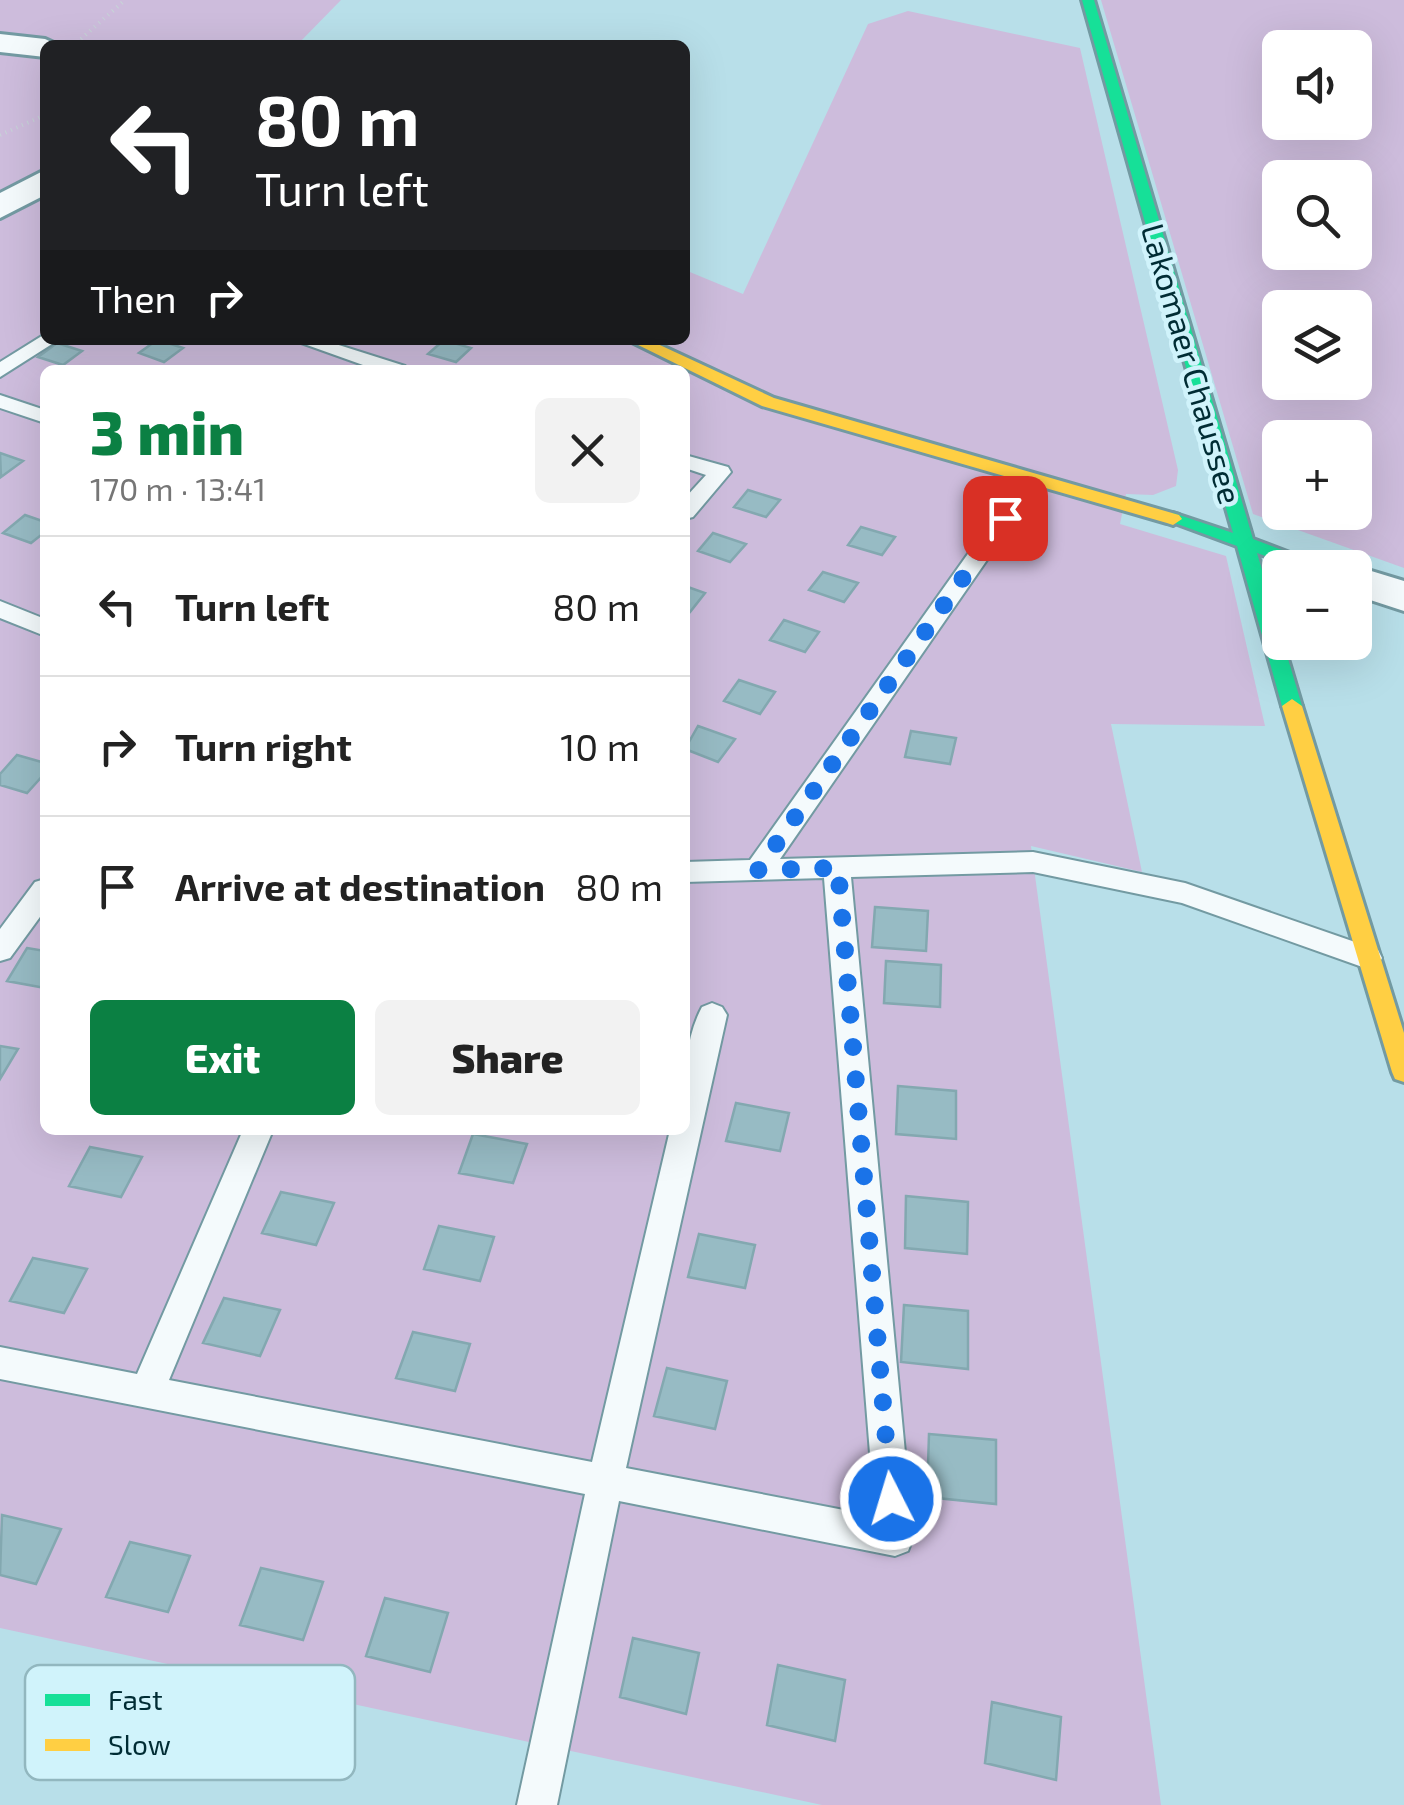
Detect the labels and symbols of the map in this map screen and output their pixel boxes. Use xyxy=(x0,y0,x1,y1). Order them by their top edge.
street label: Lakomaer Chaussee xyxy=(1135,219,1251,508)
pin xyxy=(963,476,1048,561)
position arrow xyxy=(839,1447,943,1551)
legend xyxy=(25,1665,355,1780)
text: Fast xyxy=(108,1682,163,1716)
text: Slow xyxy=(108,1727,171,1761)

